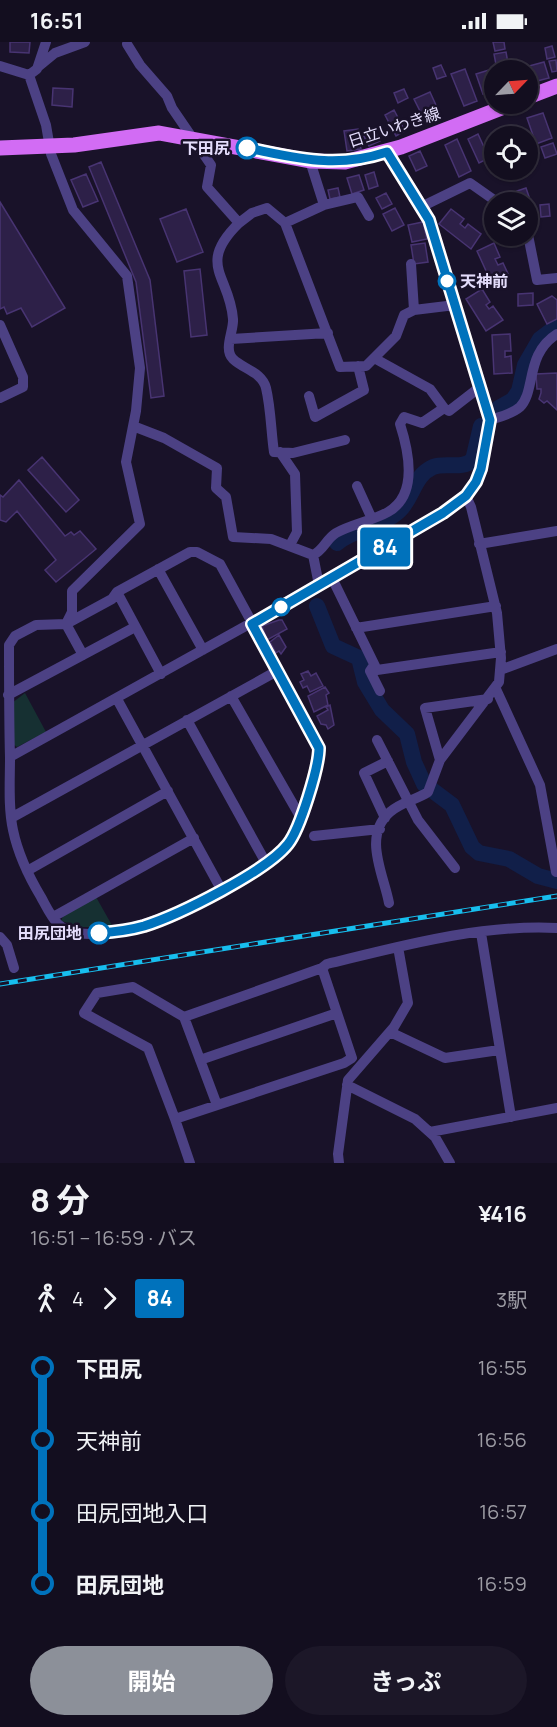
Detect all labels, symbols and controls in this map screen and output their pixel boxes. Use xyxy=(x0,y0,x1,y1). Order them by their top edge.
text: 16:51 xyxy=(30,6,83,36)
north arrow xyxy=(484,60,538,114)
map controls xyxy=(484,60,538,246)
street label: 日立いわき線 xyxy=(345,102,443,152)
button: locate xyxy=(484,126,538,180)
place label: 下田尻 xyxy=(182,137,230,159)
marker: 下田尻 xyxy=(236,137,258,159)
button: layers xyxy=(484,192,538,246)
place label: 天神前 xyxy=(460,270,508,292)
marker: 天神前 xyxy=(438,272,456,290)
line badge: 84 xyxy=(358,528,412,566)
text: 84 xyxy=(372,533,398,561)
unlabelled marker xyxy=(272,598,290,616)
place label: 田尻団地 xyxy=(18,922,82,944)
marker: 田尻団地 xyxy=(88,922,110,944)
text: 8 分 xyxy=(30,1177,90,1222)
text: ¥416 xyxy=(478,1199,527,1229)
text: 16:51 – 16:59 · バス xyxy=(30,1224,197,1251)
icon: walk xyxy=(30,1282,63,1315)
icon: forward xyxy=(93,1282,126,1315)
text: 84 xyxy=(147,1284,172,1312)
text: 4 xyxy=(72,1285,84,1312)
text: 3駅 xyxy=(496,1286,527,1313)
text: 下田尻 xyxy=(76,1354,142,1384)
text: 16:55 xyxy=(478,1354,527,1381)
text: 天神前 xyxy=(76,1426,142,1456)
text: 16:56 xyxy=(477,1426,527,1453)
text: 田尻団地入口 xyxy=(76,1498,208,1528)
text: 16:57 xyxy=(479,1498,527,1525)
text: 田尻団地 xyxy=(76,1570,164,1600)
text: 16:59 xyxy=(477,1570,527,1597)
button: 開始 xyxy=(30,1646,273,1715)
button: きっぷ xyxy=(285,1646,527,1715)

